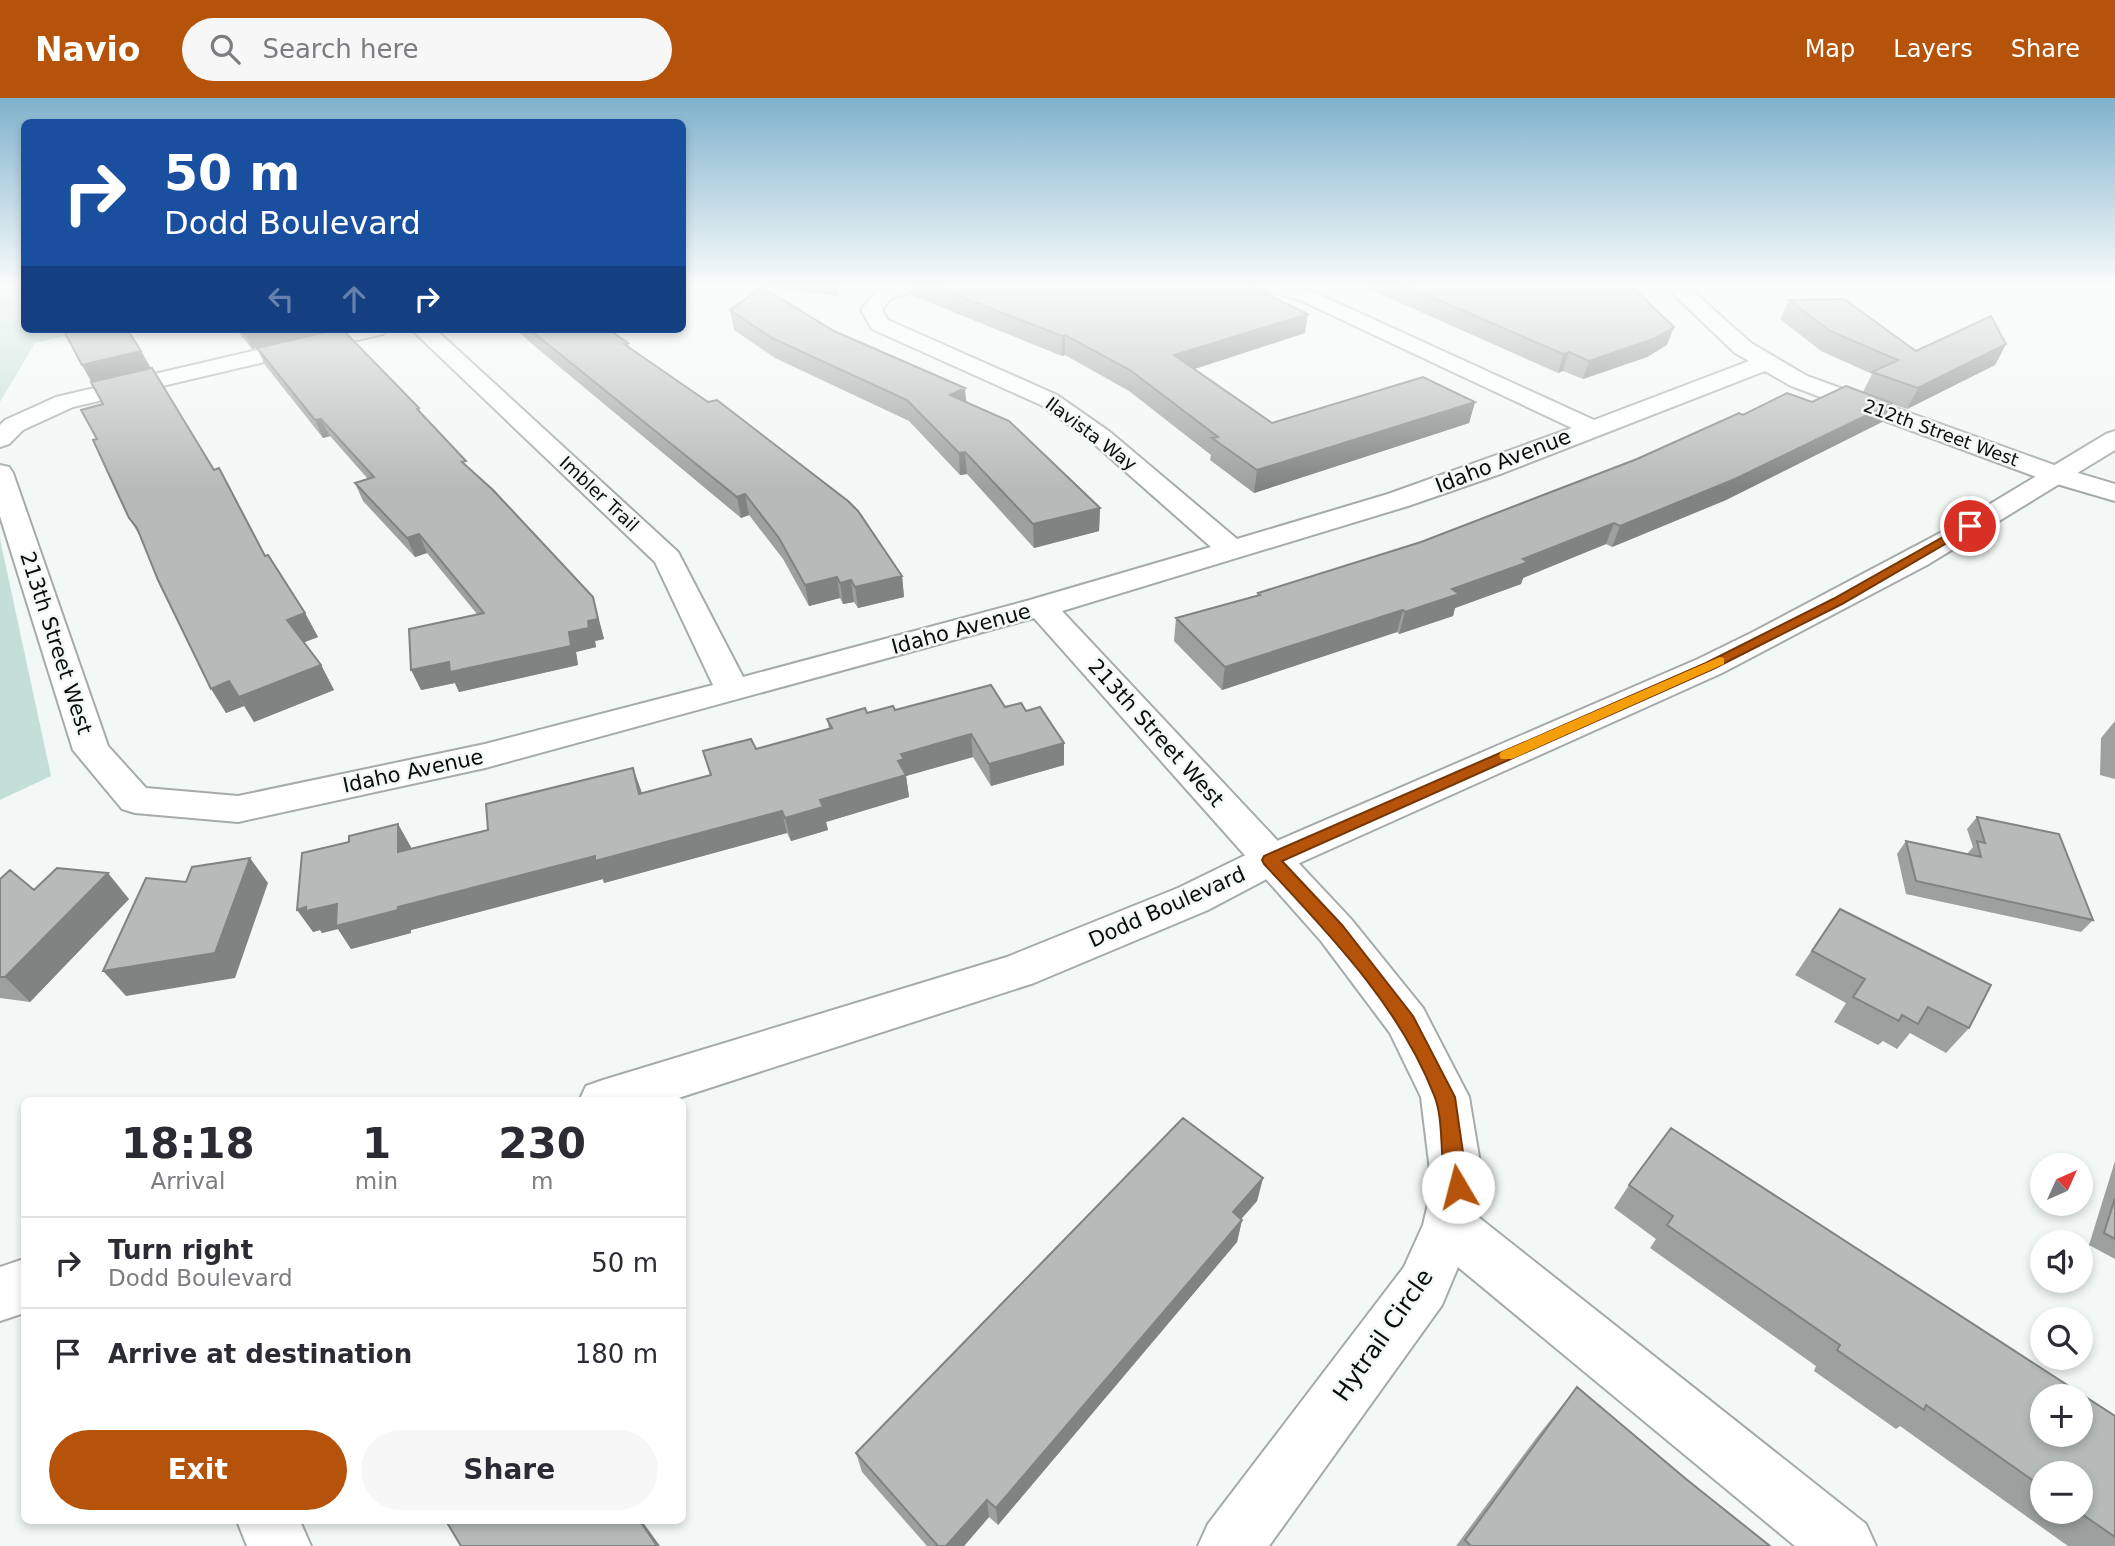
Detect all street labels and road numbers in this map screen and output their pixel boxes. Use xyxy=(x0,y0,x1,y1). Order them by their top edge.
street label: Ilavista Way xyxy=(1042,393,1141,475)
street label: 212th Street West xyxy=(1861,395,2021,470)
street label: Idaho Avenue xyxy=(1432,424,1574,498)
street label: Imbler Trail xyxy=(556,452,643,535)
street label: 213th Street West xyxy=(15,549,97,737)
street label: Idaho Avenue xyxy=(889,599,1033,659)
street label: 213th Street West xyxy=(1083,654,1229,812)
street label: Idaho Avenue xyxy=(340,744,486,798)
street label: Dodd Boulevard xyxy=(1085,862,1249,952)
street label: Hytrail Circle xyxy=(1327,1264,1439,1406)

